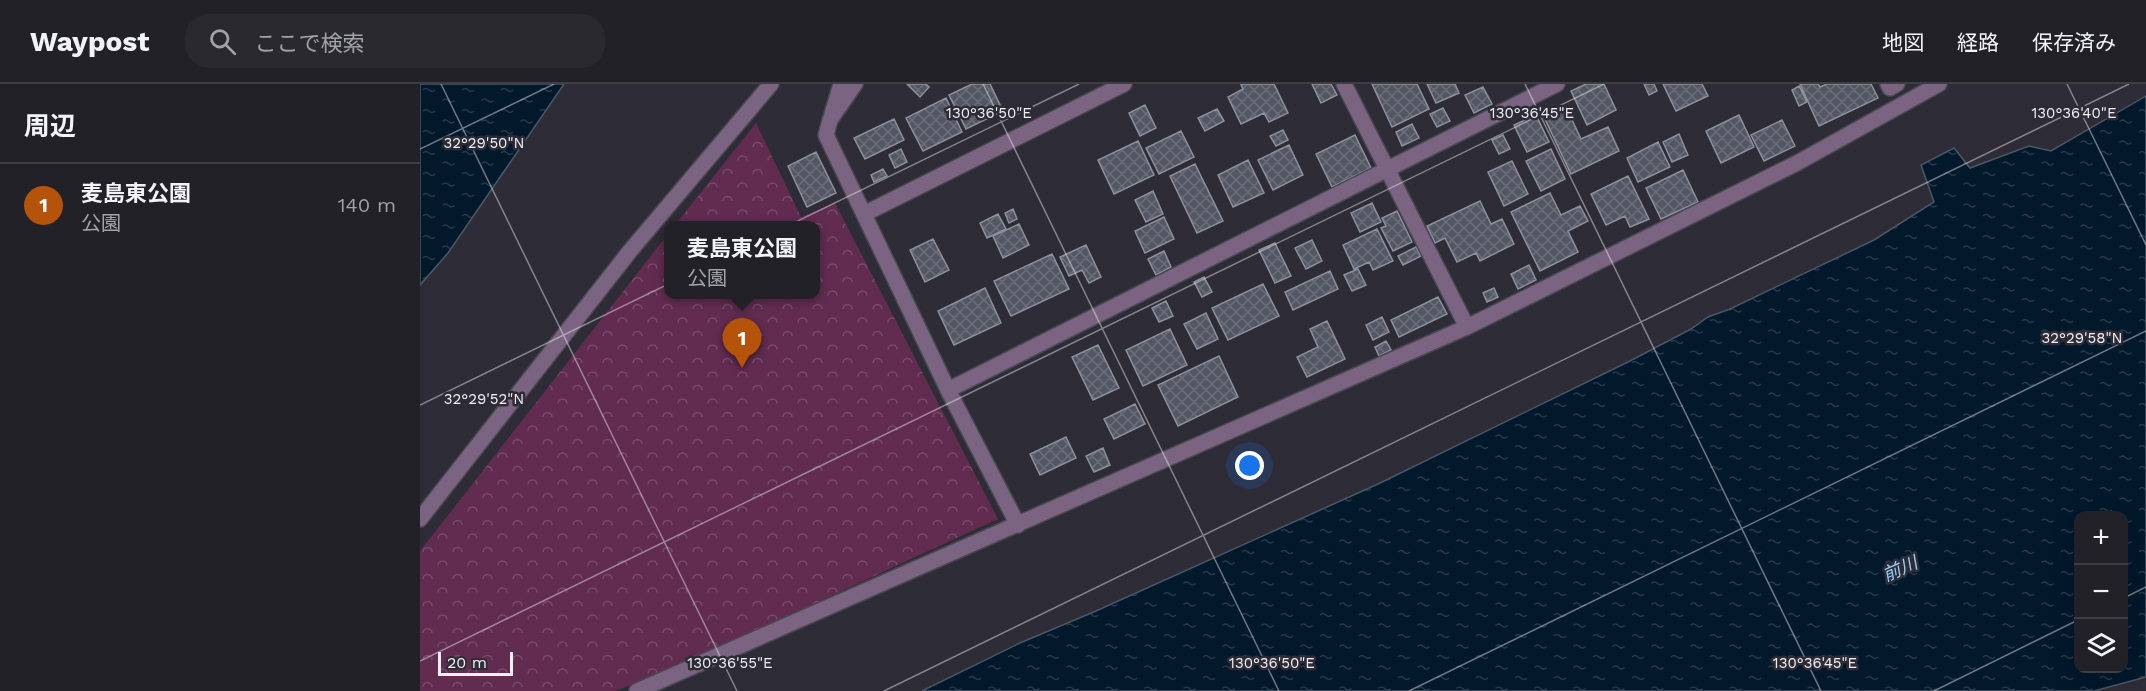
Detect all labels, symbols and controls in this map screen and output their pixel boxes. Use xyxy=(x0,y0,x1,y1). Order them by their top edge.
search box xyxy=(185,14,605,68)
text: Waypost xyxy=(30,25,149,58)
icon: search xyxy=(206,25,239,58)
text: 地図 xyxy=(1882,30,1924,55)
text: 経路 xyxy=(1957,30,1999,55)
text: 保存済み xyxy=(2032,30,2116,55)
text: ここで検索 xyxy=(254,31,364,56)
text: 130°36'50"E xyxy=(946,104,1032,122)
text: 130°36'45"E xyxy=(1490,104,1574,122)
text: 130°36'40"E xyxy=(2032,104,2116,122)
text: 周辺 xyxy=(24,111,76,141)
text: 32°29'50"N xyxy=(443,134,525,152)
text: 麦島東公園 xyxy=(81,181,191,206)
text: 1 xyxy=(39,193,48,217)
text: 140 m xyxy=(338,193,396,217)
text: 公園 xyxy=(81,211,121,235)
popup xyxy=(664,221,820,299)
text: 麦島東公園 xyxy=(687,236,797,261)
text: 公園 xyxy=(687,266,727,290)
pin: 1 xyxy=(722,318,762,368)
text: 32°29'58"N xyxy=(2042,329,2122,347)
text: 32°29'52"N xyxy=(444,390,524,408)
your location xyxy=(1235,451,1264,480)
map controls xyxy=(2074,511,2128,673)
button: + xyxy=(2074,511,2128,565)
water label: 前川 xyxy=(1879,551,1922,585)
button: − xyxy=(2074,565,2128,619)
button: layers xyxy=(2074,619,2128,673)
scale bar xyxy=(438,649,513,676)
text: 20 m xyxy=(447,653,487,672)
text: 130°36'55"E xyxy=(687,654,773,672)
text: 130°36'50"E xyxy=(1229,654,1315,672)
text: 130°36'45"E xyxy=(1773,654,1857,672)

